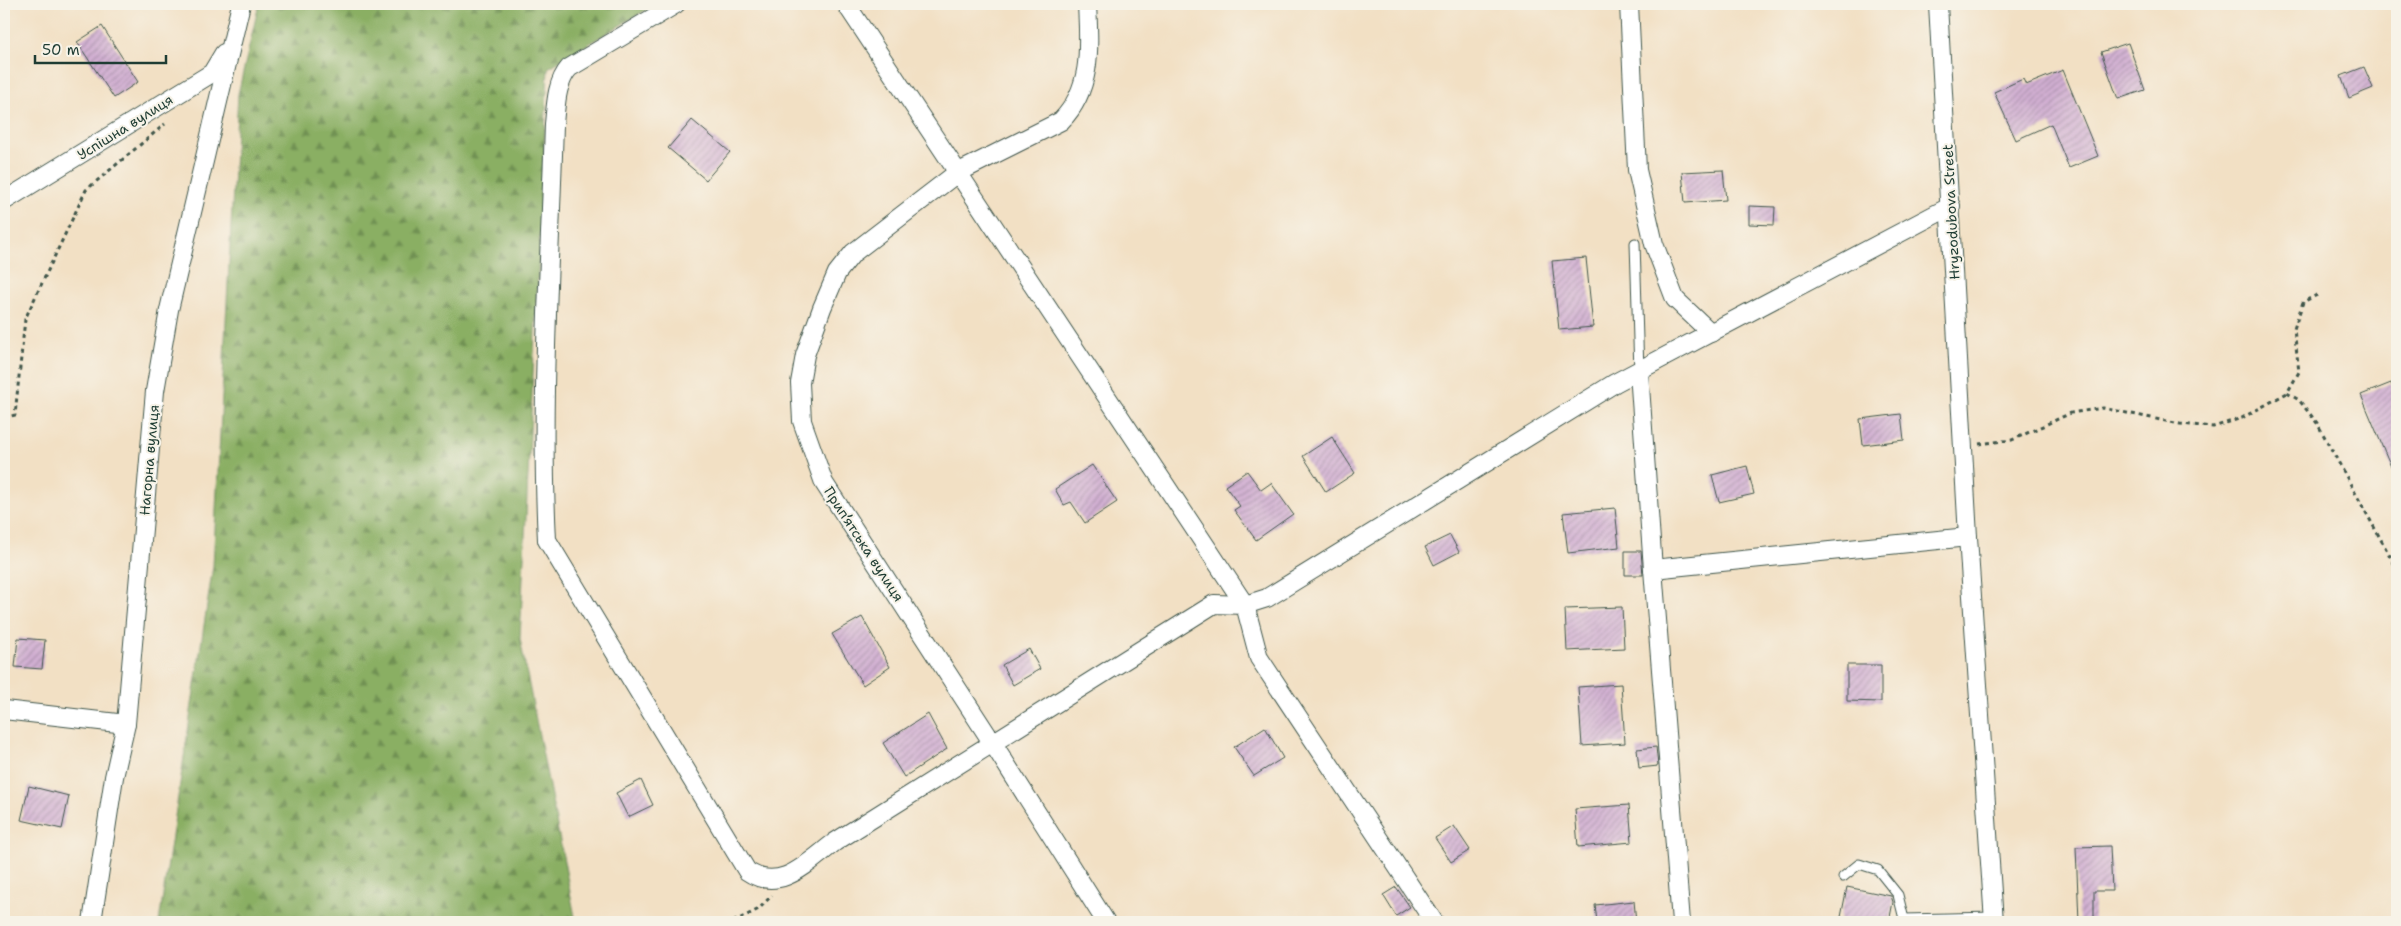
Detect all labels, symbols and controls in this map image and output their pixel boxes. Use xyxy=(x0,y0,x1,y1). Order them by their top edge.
scale bar xyxy=(35,32,166,64)
text: 50 m xyxy=(42,40,80,60)
street label: Успішна вулиця xyxy=(74,90,176,164)
street label: Hryzodubova Street xyxy=(1938,144,1964,280)
street label: Нагорна вулиця xyxy=(135,404,163,516)
street label: Прип’ятська вулиця xyxy=(820,483,908,605)

